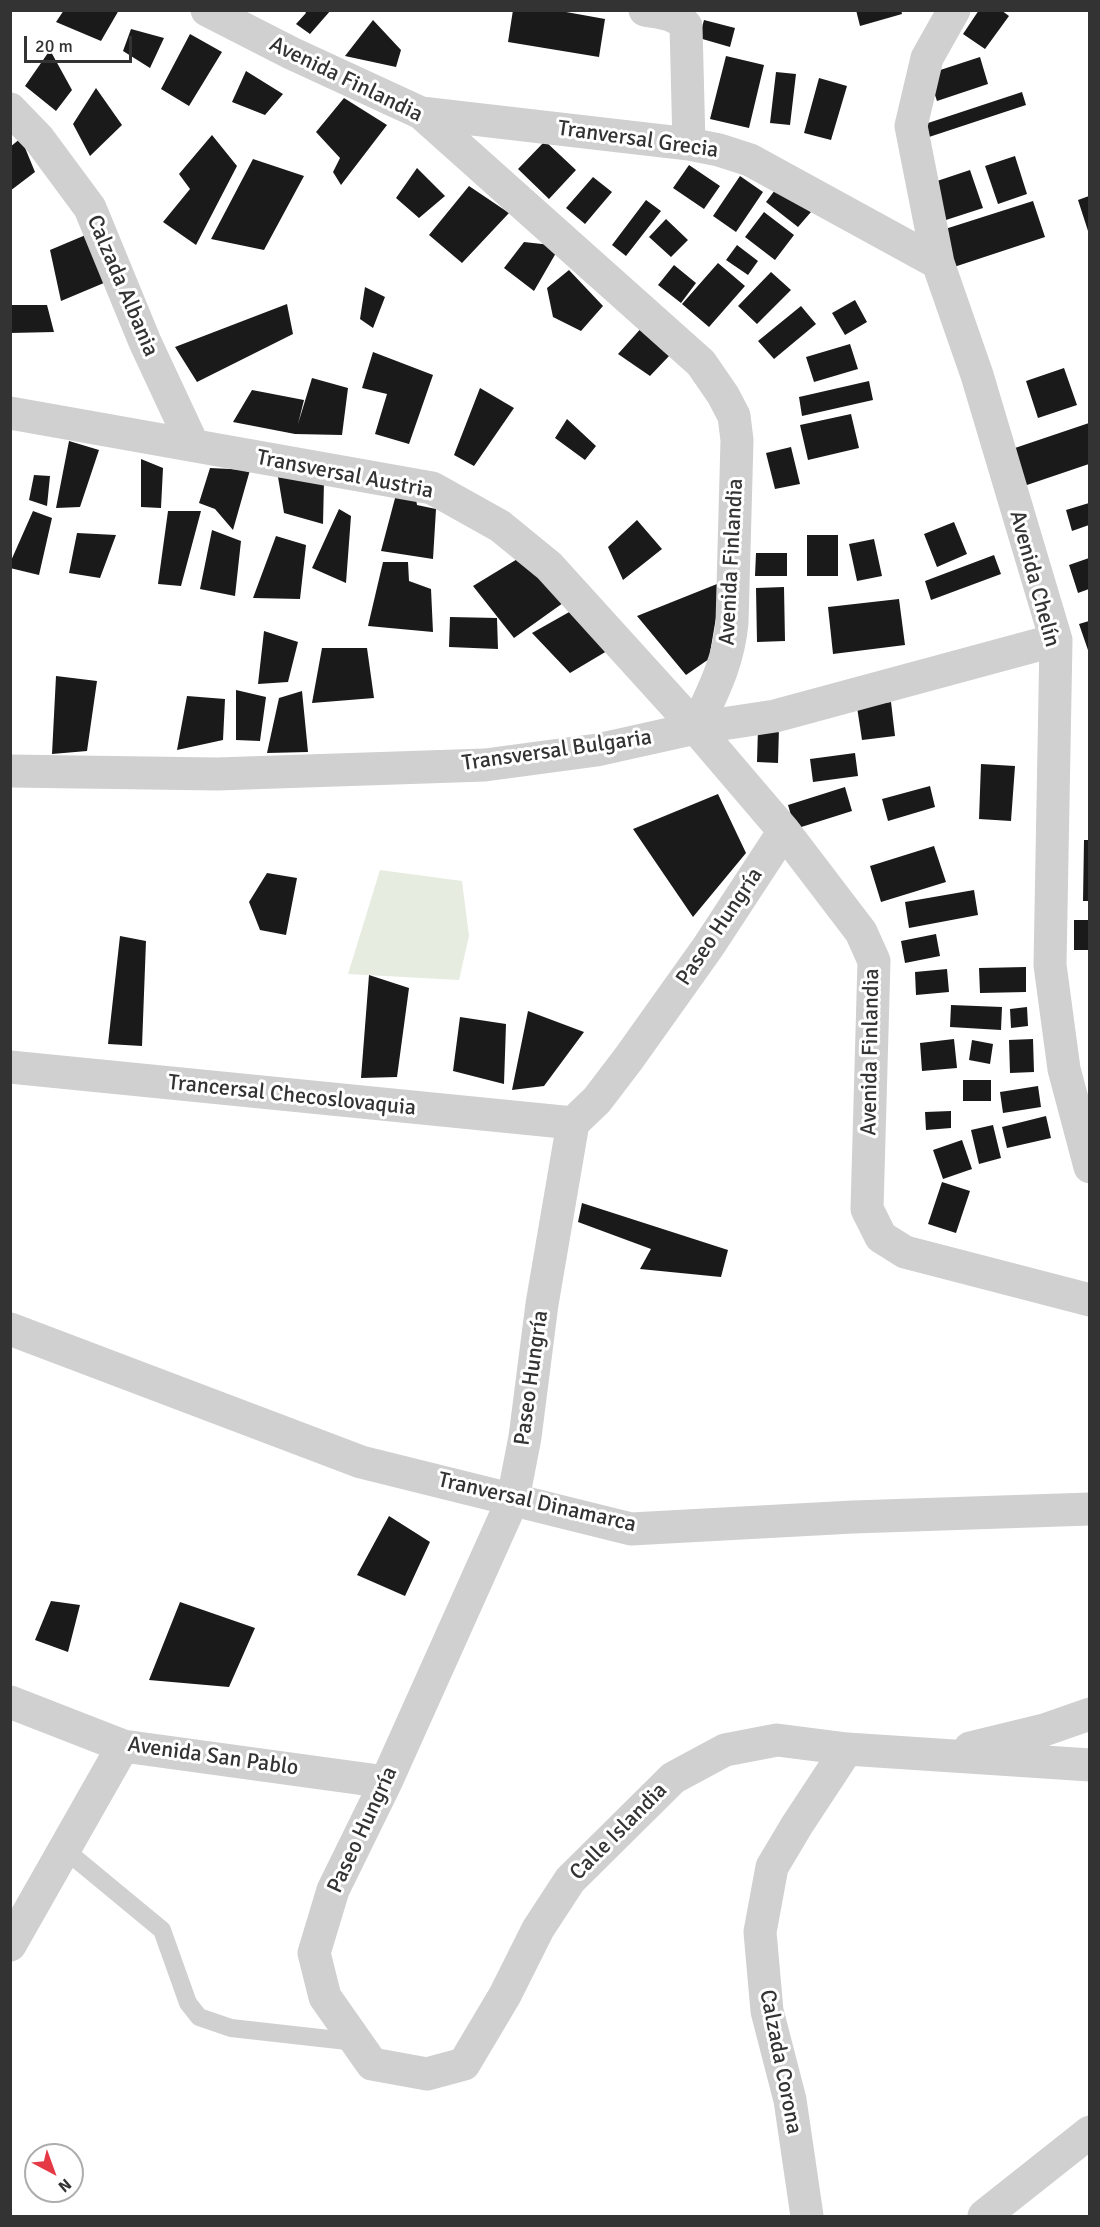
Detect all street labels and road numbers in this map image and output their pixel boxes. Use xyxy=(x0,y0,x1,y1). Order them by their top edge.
street label: Avenida Finlandia xyxy=(265,31,427,129)
street label: Tranversal Grecia xyxy=(556,116,720,164)
street label: Calzada Albania xyxy=(80,211,164,361)
street label: Transversal Austria xyxy=(254,445,436,505)
street label: Avenida Finlandia xyxy=(714,478,750,646)
street label: Avenida Chelín xyxy=(1003,508,1065,650)
street label: Transversal Bulgaria xyxy=(460,725,654,777)
street label: Paseo Hungría xyxy=(671,863,769,991)
street label: Avenida Finlandia xyxy=(856,968,886,1136)
street label: Trancersal Checoslovaquia xyxy=(167,1070,417,1122)
street label: Paseo Hungría xyxy=(509,1309,555,1447)
street label: Tranversal Dinamarca xyxy=(435,1467,639,1539)
street label: Avenida San Pablo xyxy=(126,1732,300,1782)
street label: Paseo Hungría xyxy=(322,1763,404,1897)
street label: Calle Islandia xyxy=(565,1778,673,1886)
street label: Calzada Corona xyxy=(753,1988,807,2136)

